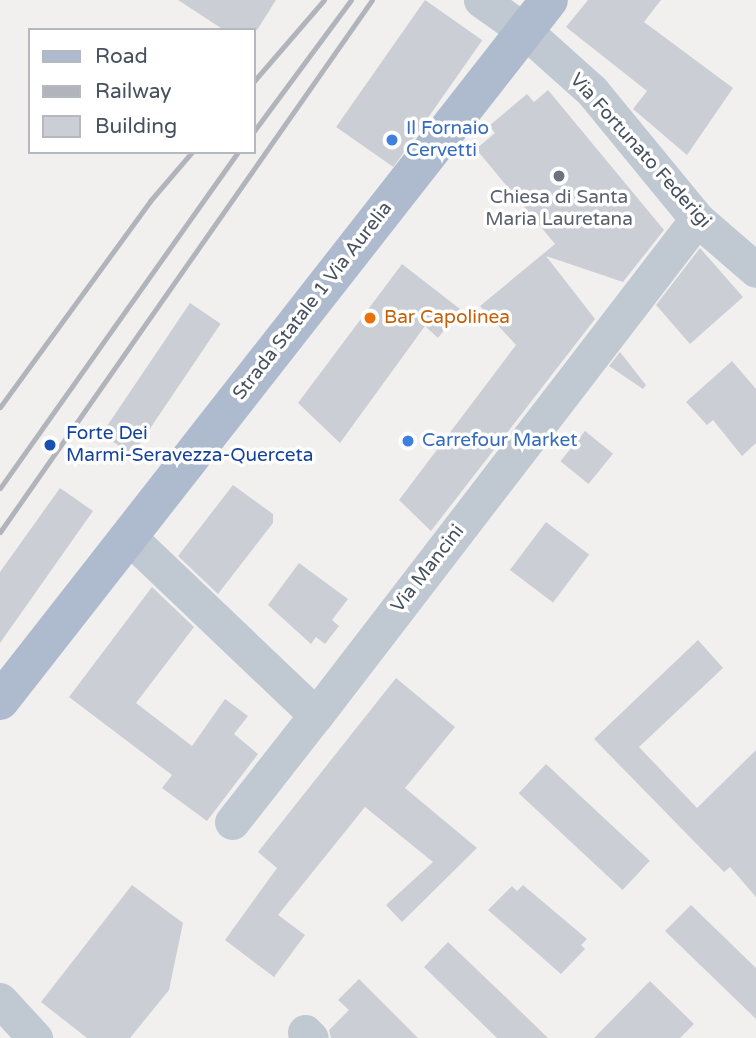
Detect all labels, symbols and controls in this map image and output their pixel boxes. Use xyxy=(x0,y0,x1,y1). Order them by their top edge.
legend xyxy=(28,28,256,154)
text: Road xyxy=(95,44,148,69)
street label: Via Fortunato Federigi xyxy=(564,69,716,233)
text: Railway xyxy=(95,79,172,104)
text: Building xyxy=(95,114,177,139)
place label: Il Fornaio Cervetti xyxy=(406,118,489,162)
marker: Il Fornaio Cervetti xyxy=(384,132,400,148)
marker: Chiesa di Santa Maria Lauretana xyxy=(551,168,567,184)
place label: Chiesa di Santa Maria Lauretana xyxy=(485,187,633,231)
street label: Strada Statale 1 Via Aurelia xyxy=(229,197,397,405)
place label: Bar Capolinea xyxy=(384,307,510,329)
marker: Bar Capolinea xyxy=(362,310,378,326)
place label: Forte Dei Marmi-Seravezza-Querceta xyxy=(66,423,313,467)
place label: Carrefour Market xyxy=(422,430,577,452)
marker: Carrefour Market xyxy=(400,433,416,449)
marker: Forte Dei Marmi-Seravezza-Querceta xyxy=(40,435,60,455)
street label: Via Mancini xyxy=(387,521,469,617)

